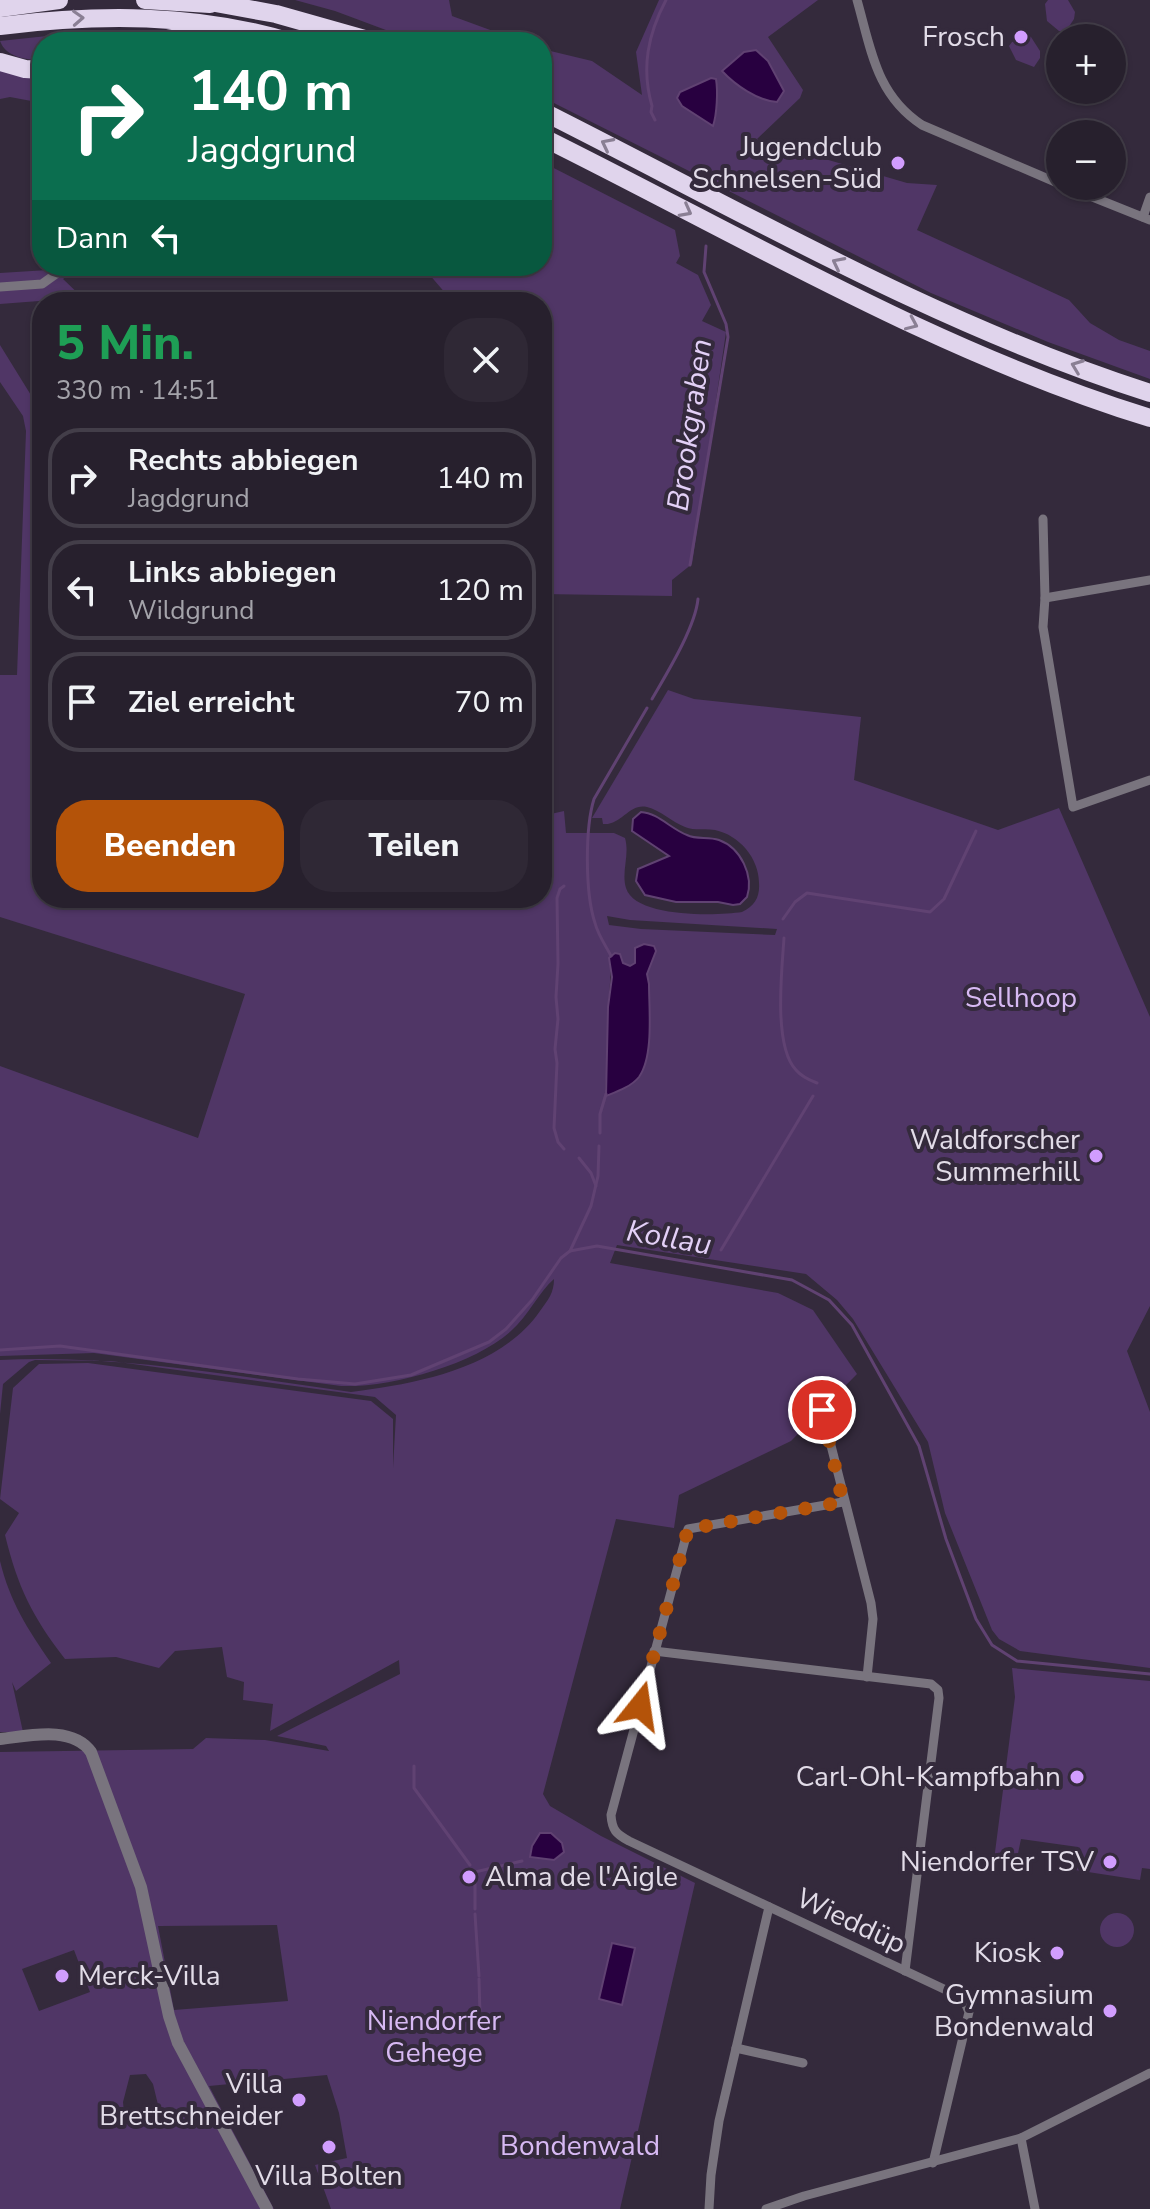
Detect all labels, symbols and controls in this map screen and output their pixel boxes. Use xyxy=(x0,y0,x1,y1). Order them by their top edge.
one-way arrow xyxy=(72,10,85,27)
place label: Frosch xyxy=(922,18,1005,56)
map controls xyxy=(1046,24,1126,200)
button: + xyxy=(1046,24,1126,104)
marker: Frosch xyxy=(1012,28,1030,46)
text: 140 m xyxy=(188,53,353,130)
icon: right xyxy=(56,64,160,168)
button: − xyxy=(1046,120,1126,200)
text: Jagdgrund xyxy=(188,126,356,175)
place label: Jugendclub Schnelsen-Süd xyxy=(692,128,882,198)
one-way arrow xyxy=(601,138,616,153)
marker: Jugendclub Schnelsen-Süd xyxy=(889,154,907,172)
one-way arrow xyxy=(678,201,693,216)
icon: left xyxy=(144,216,188,260)
text: Dann xyxy=(56,218,128,259)
one-way arrow xyxy=(832,257,847,272)
text: 5 Min. xyxy=(56,310,194,376)
one-way arrow xyxy=(904,315,919,331)
button: close xyxy=(444,318,528,402)
water label: Brookgraben xyxy=(658,336,722,514)
one-way arrow xyxy=(1071,359,1085,376)
text: 330 m · 14:51 xyxy=(56,373,219,408)
text: Rechts abbiegen xyxy=(128,440,359,481)
icon: right xyxy=(60,456,104,500)
text: 140 m xyxy=(437,458,524,499)
text: Jagdgrund xyxy=(128,481,250,516)
text: Links abbiegen xyxy=(128,552,337,593)
icon: left xyxy=(60,568,104,612)
text: 120 m xyxy=(437,570,524,611)
text: Wildgrund xyxy=(128,593,254,628)
icon: arrive xyxy=(60,680,104,724)
text: Ziel erreicht xyxy=(128,682,294,723)
text: 70 m xyxy=(455,682,524,723)
button: Beenden xyxy=(56,800,284,892)
button: Teilen xyxy=(300,800,528,892)
park label: Sellhoop xyxy=(965,979,1077,1017)
place label: Waldforscher Summerhill xyxy=(910,1121,1081,1191)
marker: Waldforscher Summerhill xyxy=(1087,1147,1105,1165)
water label: Kollau xyxy=(623,1210,715,1266)
pin xyxy=(788,1376,856,1444)
icon: arrive xyxy=(800,1388,844,1432)
position arrow xyxy=(598,1664,682,1748)
place label: Carl-Ohl-Kampfbahn xyxy=(796,1758,1061,1796)
marker: Carl-Ohl-Kampfbahn xyxy=(1068,1768,1086,1786)
place label: Niendorfer TSV xyxy=(900,1843,1095,1881)
marker: Niendorfer TSV xyxy=(1101,1853,1119,1871)
place label: Alma de l'Aigle xyxy=(485,1858,678,1896)
marker: Alma de l'Aigle xyxy=(460,1868,478,1886)
street label: Wieddüp xyxy=(790,1879,912,1963)
place label: Kiosk xyxy=(974,1934,1042,1972)
marker: Kiosk xyxy=(1048,1944,1066,1962)
place label: Merck-Villa xyxy=(78,1957,221,1995)
marker: Merck-Villa xyxy=(53,1967,71,1985)
place label: Gymnasium Bondenwald xyxy=(934,1976,1094,2046)
park label: Niendorfer Gehege xyxy=(367,2002,501,2072)
marker: Gymnasium Bondenwald xyxy=(1101,2002,1119,2020)
place label: Villa Brettschneider xyxy=(99,2065,283,2135)
marker: Villa Brettschneider xyxy=(290,2091,308,2109)
park label: Bondenwald xyxy=(500,2127,660,2165)
marker: Villa Bolten xyxy=(320,2138,338,2156)
place label: Villa Bolten xyxy=(254,2157,403,2195)

